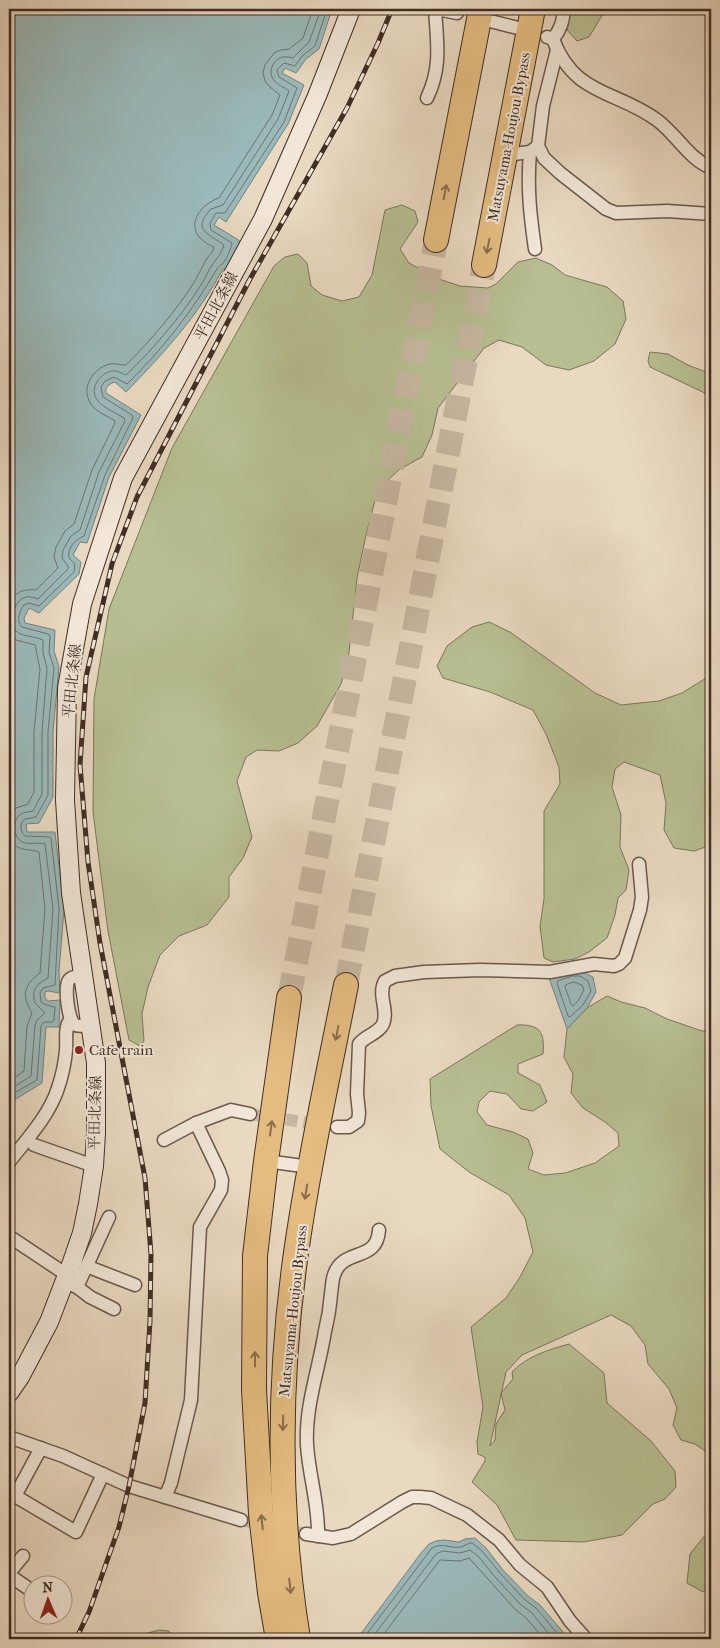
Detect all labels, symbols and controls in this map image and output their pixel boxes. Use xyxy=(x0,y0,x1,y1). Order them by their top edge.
street label: Matsuyama-Houjou Bypass xyxy=(484,50,534,223)
one-way arrow xyxy=(441,184,451,200)
one-way arrow xyxy=(483,237,492,253)
street label: 平田北条線 xyxy=(190,269,242,343)
street label: 平田北条線 xyxy=(59,643,85,719)
one-way arrow xyxy=(332,1024,341,1040)
place label: Cafe train xyxy=(89,1041,153,1059)
marker: Cafe train xyxy=(73,1044,85,1056)
street label: 平田北条線 xyxy=(85,1075,105,1151)
one-way arrow xyxy=(266,1120,276,1136)
one-way arrow xyxy=(301,1184,311,1200)
street label: Matsuyama-Houjou Bypass xyxy=(275,1224,311,1398)
one-way arrow xyxy=(250,1352,259,1368)
one-way arrow xyxy=(278,1415,287,1431)
one-way arrow xyxy=(257,1514,267,1530)
north arrow xyxy=(22,1576,72,1626)
one-way arrow xyxy=(285,1577,295,1593)
text: N xyxy=(42,1579,54,1596)

